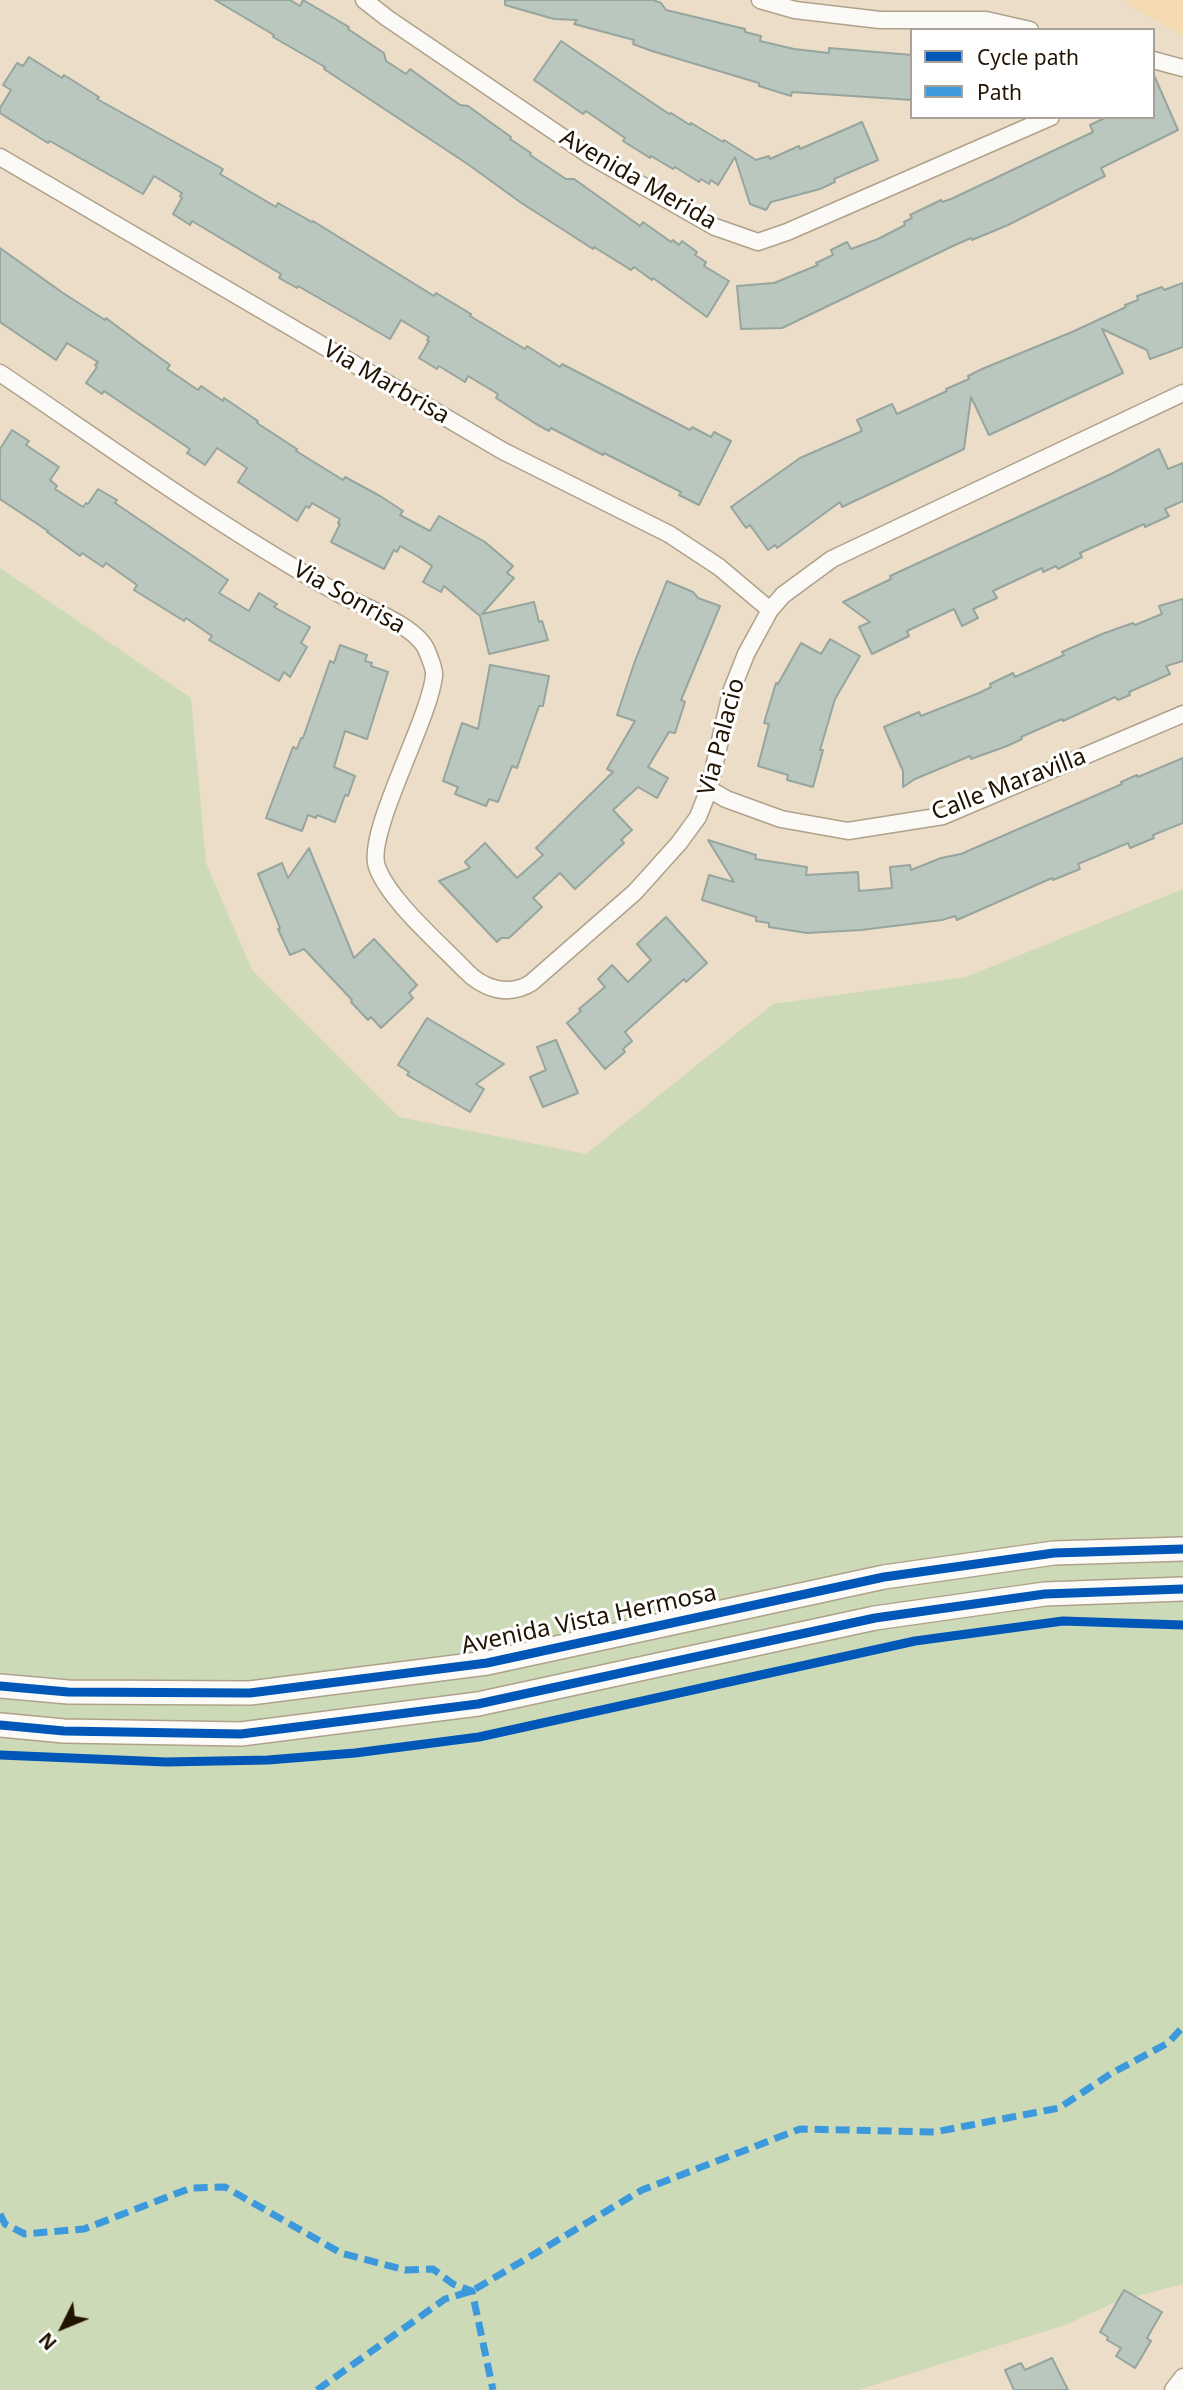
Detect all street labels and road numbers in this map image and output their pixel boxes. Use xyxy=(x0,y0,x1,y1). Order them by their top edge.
street label: Avenida Merida xyxy=(555,123,721,237)
street label: Via Marbrisa xyxy=(318,335,454,431)
street label: Via Sonrisa xyxy=(288,555,410,641)
street label: Via Palacio xyxy=(693,675,751,799)
street label: Calle Maravilla xyxy=(928,742,1090,828)
street label: Avenida Vista Hermosa xyxy=(459,1579,719,1661)

